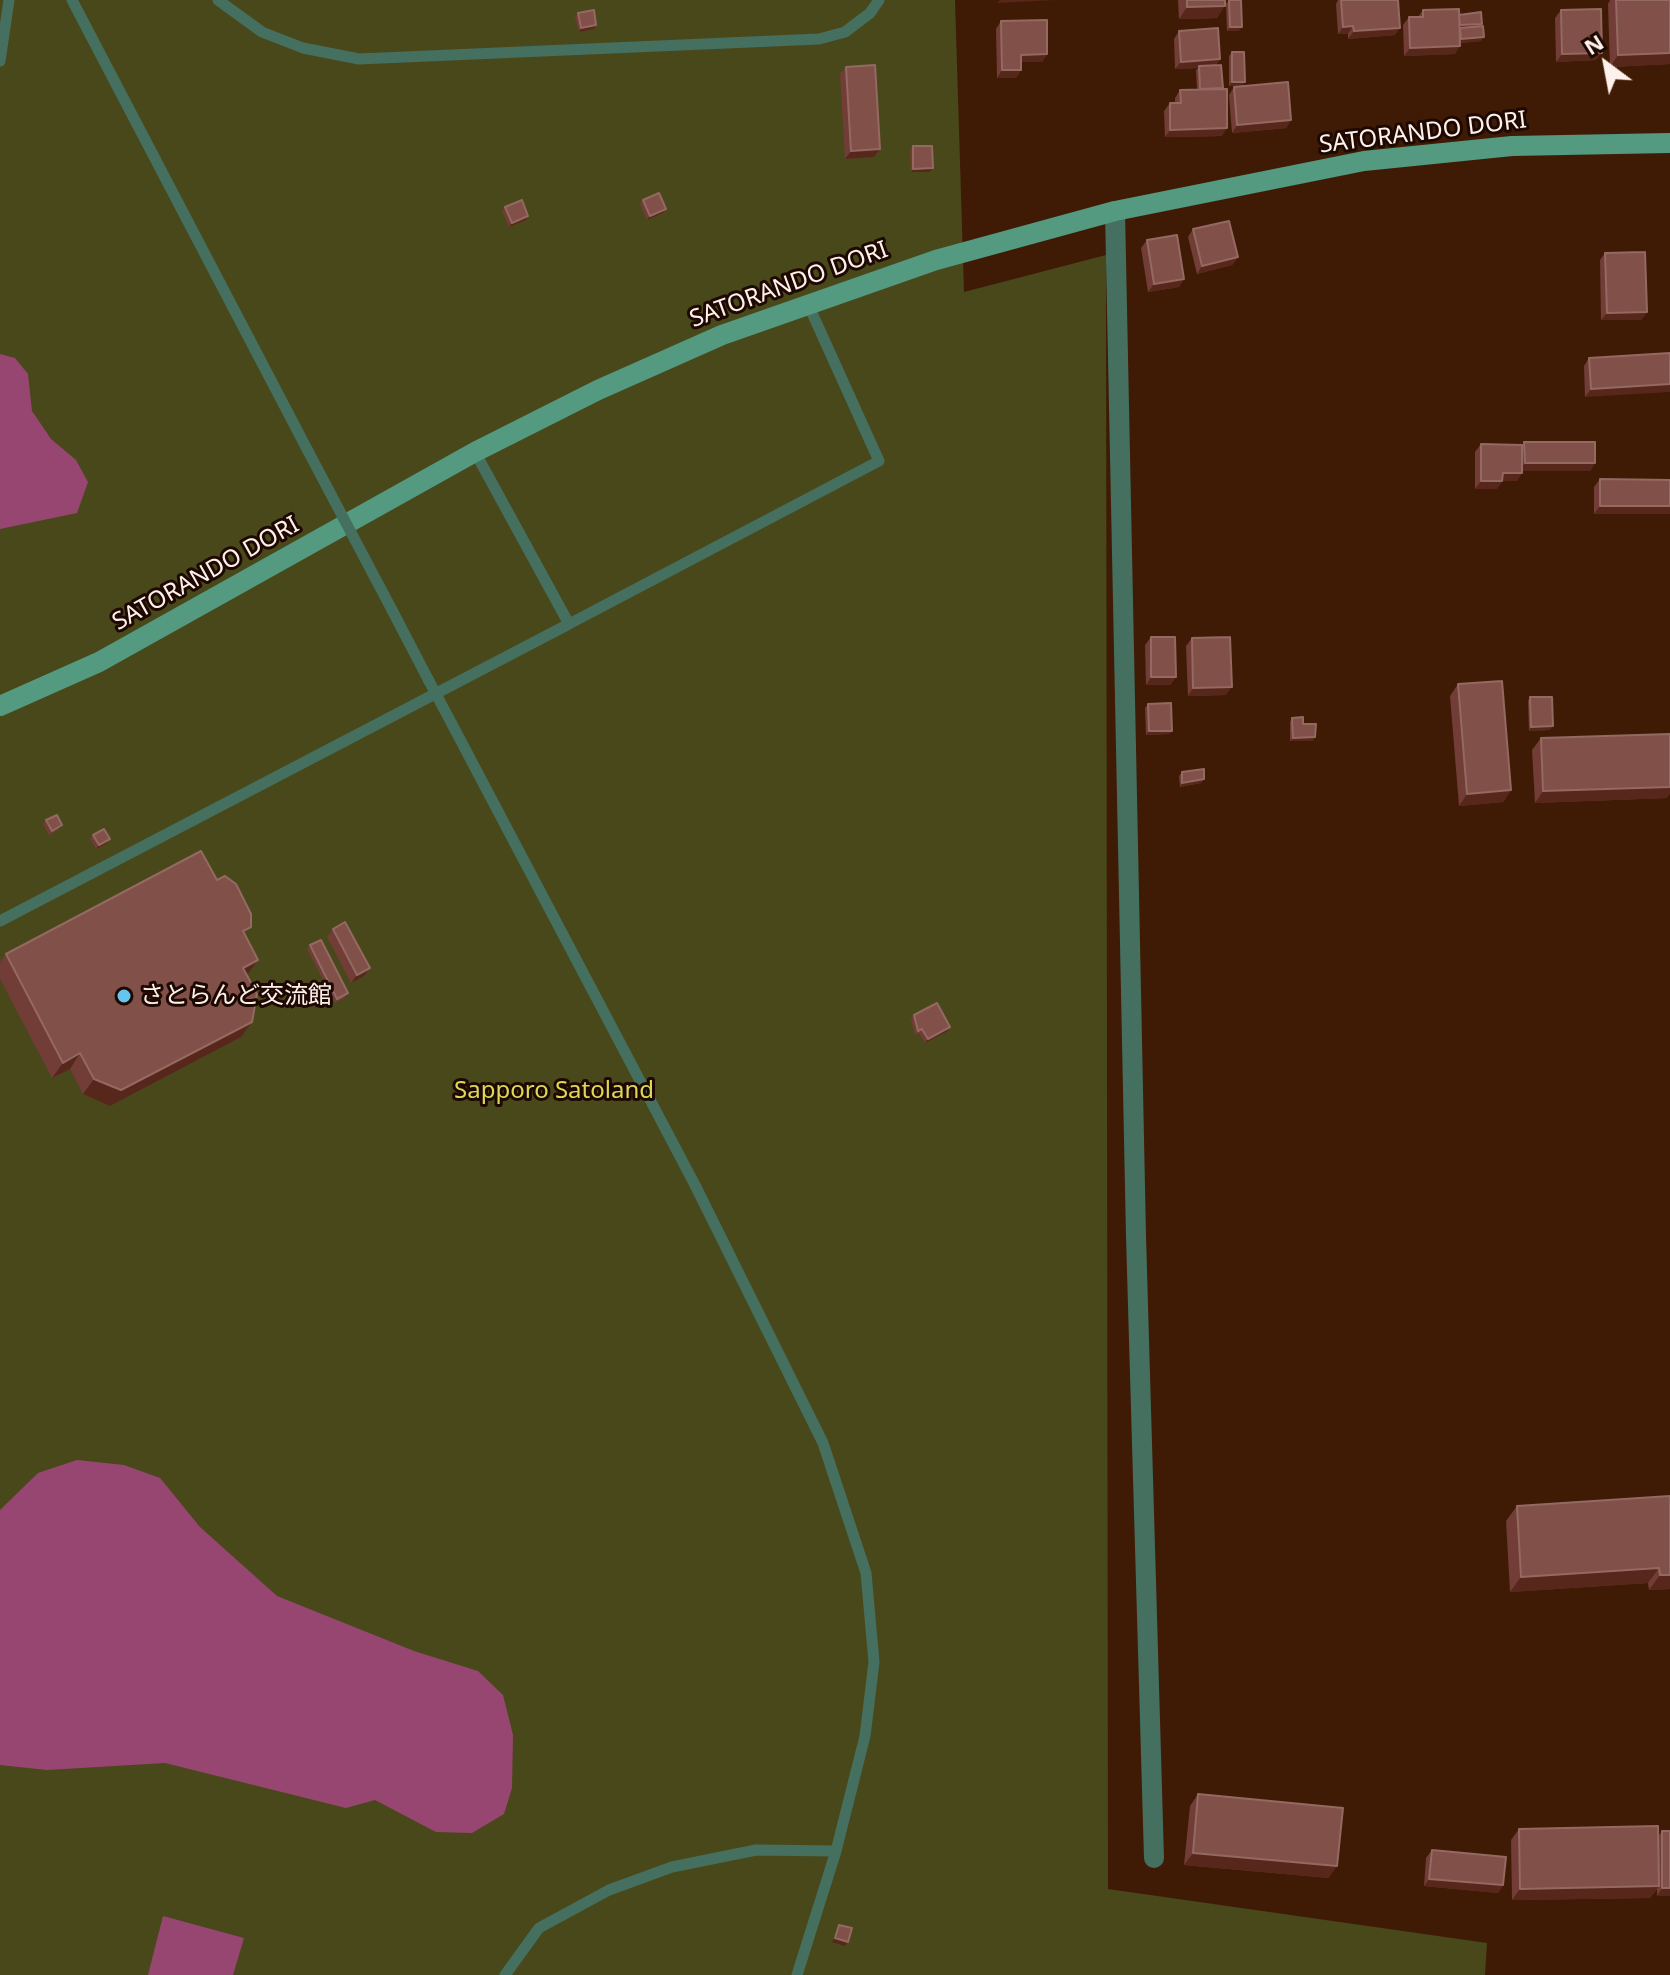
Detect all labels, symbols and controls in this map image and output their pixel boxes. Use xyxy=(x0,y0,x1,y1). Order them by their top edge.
north arrow xyxy=(1566,24,1646,104)
text: N xyxy=(1578,26,1609,61)
street label: SATORANDO DORI xyxy=(1318,106,1528,160)
street label: SATORANDO DORI xyxy=(686,236,892,334)
street label: SATORANDO DORI xyxy=(108,511,304,637)
place label: さとらんど交流館 xyxy=(140,982,332,1010)
marker: さとらんど交流館 xyxy=(115,987,133,1005)
park label: Sapporo Satoland xyxy=(454,1077,654,1105)

